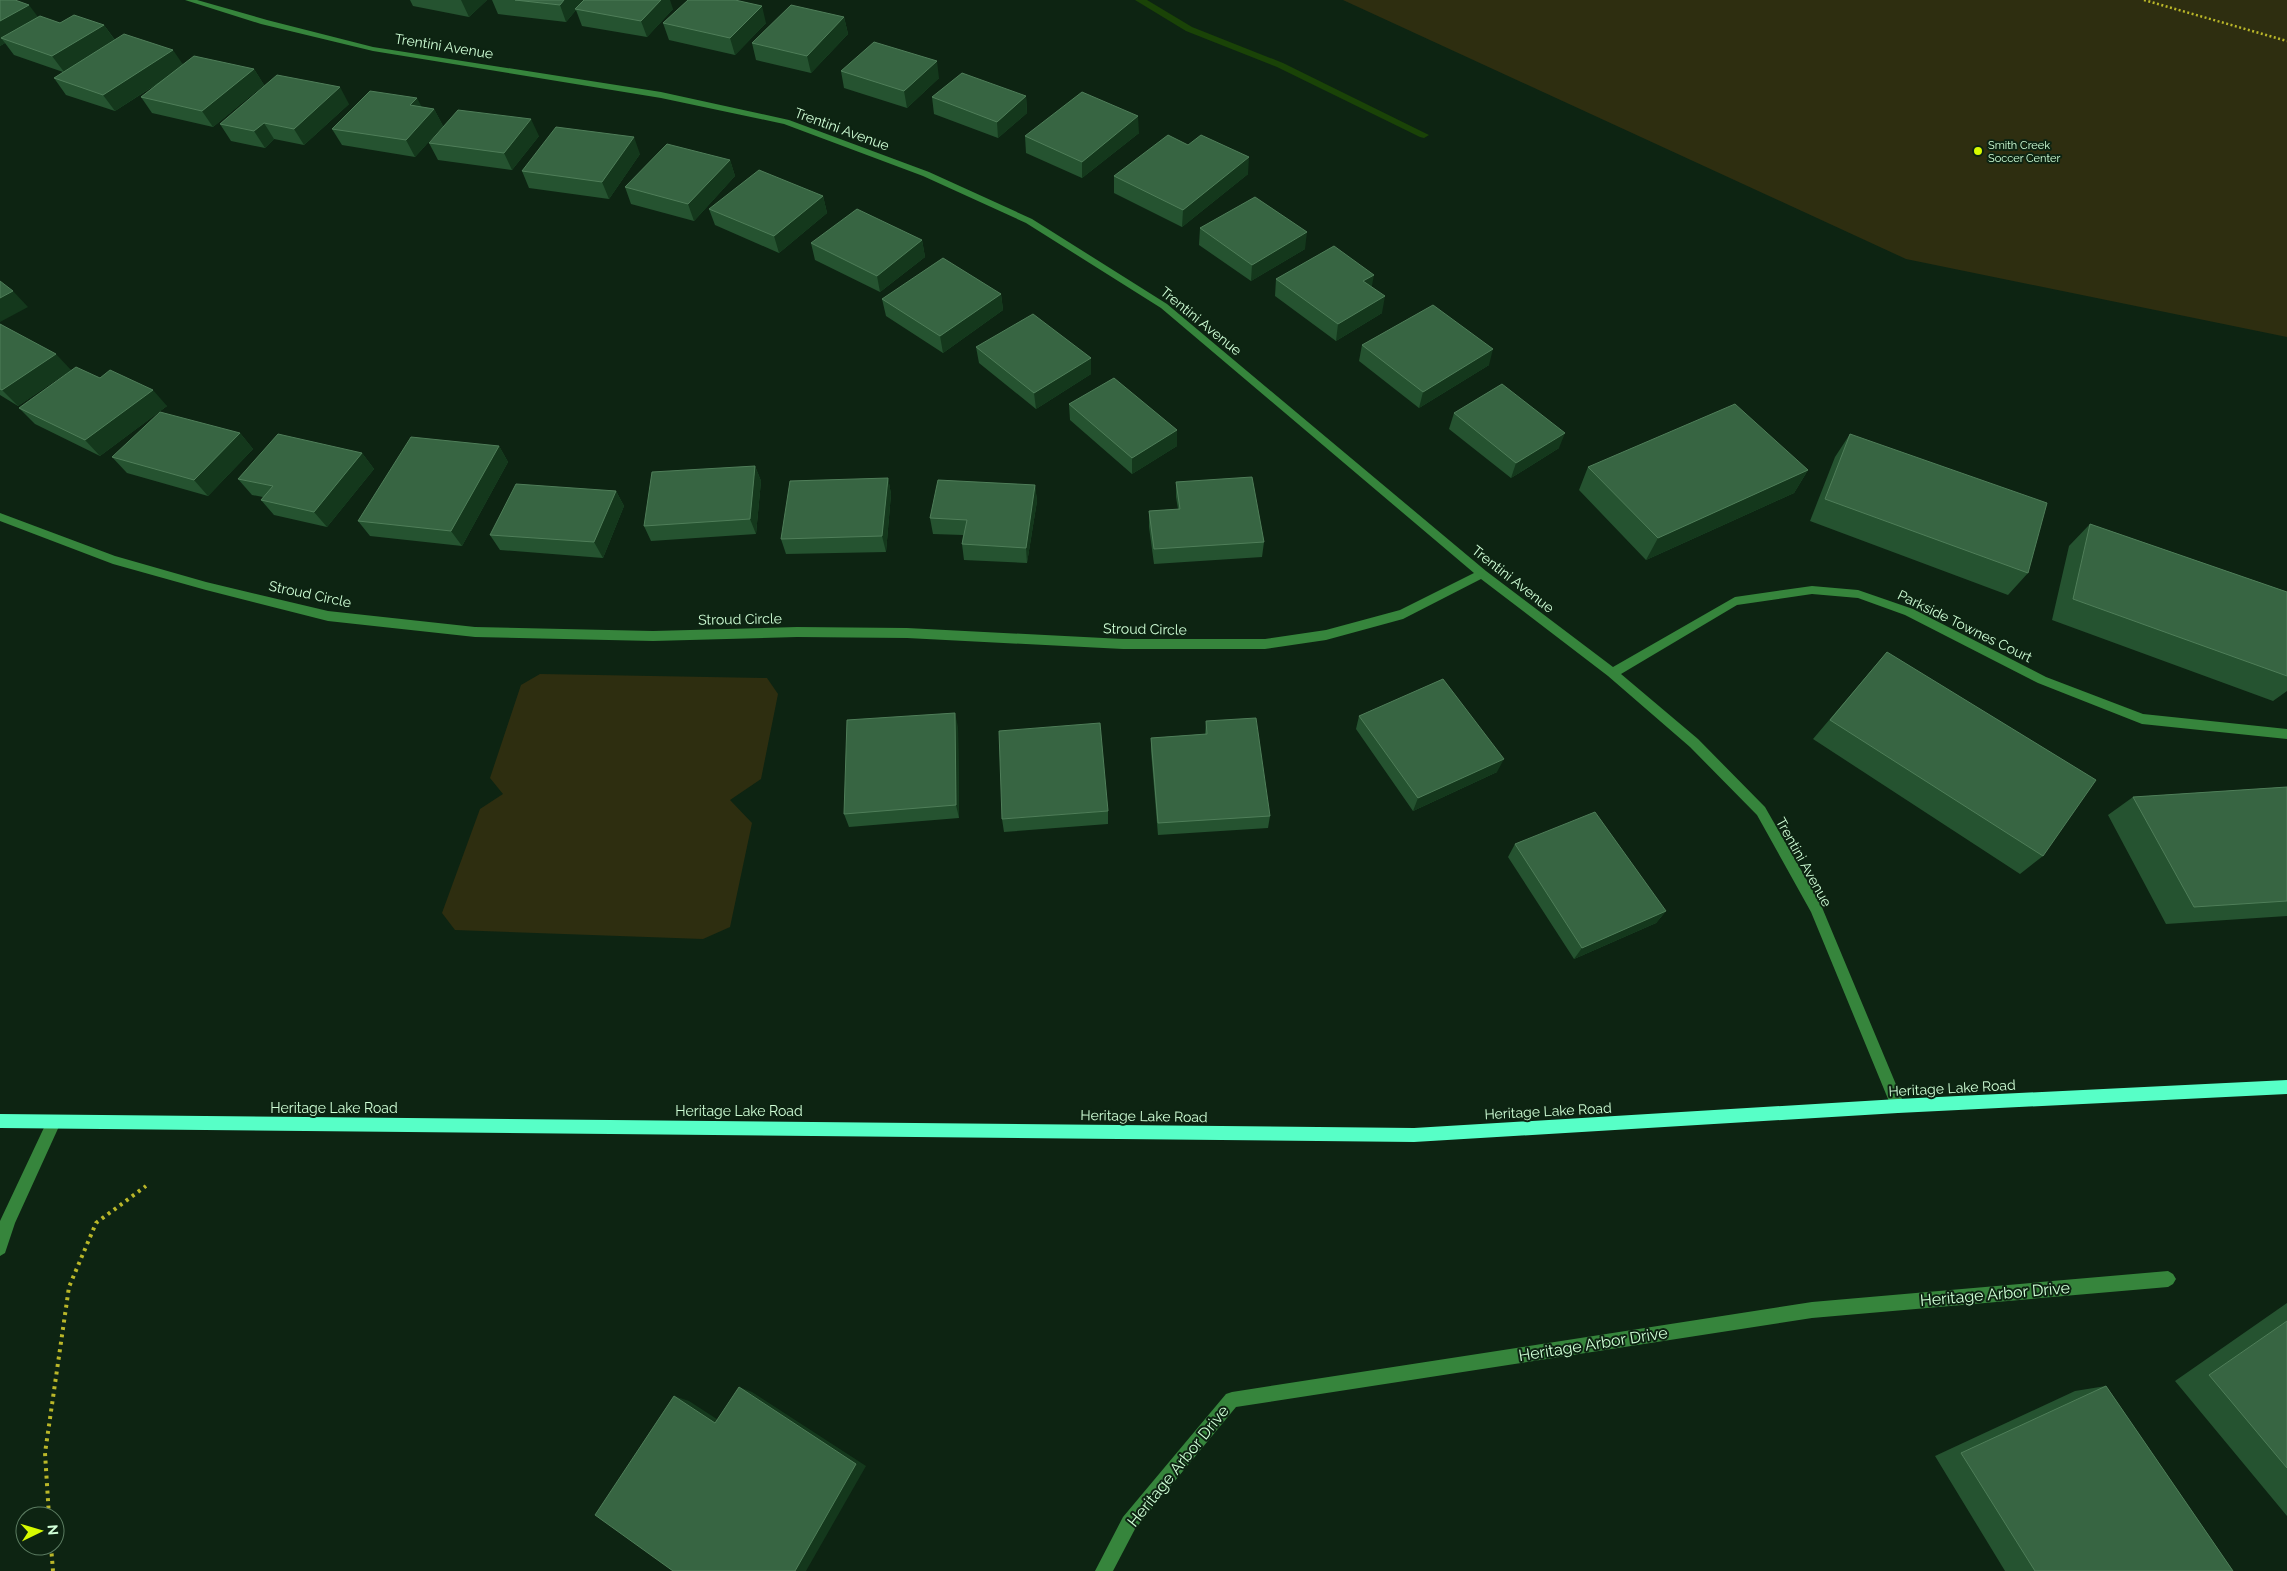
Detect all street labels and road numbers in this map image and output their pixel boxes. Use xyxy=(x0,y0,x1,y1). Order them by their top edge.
street label: Trentini Avenue xyxy=(394,30,494,62)
street label: Trentini Avenue xyxy=(793,104,891,154)
street label: Trentini Avenue xyxy=(1157,283,1245,359)
street label: Trentini Avenue xyxy=(1469,542,1557,616)
street label: Stroud Circle xyxy=(267,577,353,611)
street label: Parkside Townes Court xyxy=(1895,586,2035,666)
street label: Stroud Circle xyxy=(698,610,782,628)
street label: Stroud Circle xyxy=(1103,620,1187,638)
street label: Trentini Avenue xyxy=(1773,815,1835,909)
street label: Heritage Lake Road xyxy=(1888,1077,2016,1099)
street label: Heritage Lake Road xyxy=(270,1100,398,1116)
street label: Heritage Lake Road xyxy=(1484,1100,1612,1122)
street label: Heritage Lake Road xyxy=(675,1103,803,1119)
street label: Heritage Lake Road xyxy=(1080,1107,1208,1125)
street label: Heritage Arbor Drive xyxy=(1919,1278,2071,1310)
street label: Heritage Arbor Drive xyxy=(1517,1323,1669,1365)
street label: Heritage Arbor Drive xyxy=(1123,1402,1233,1530)

